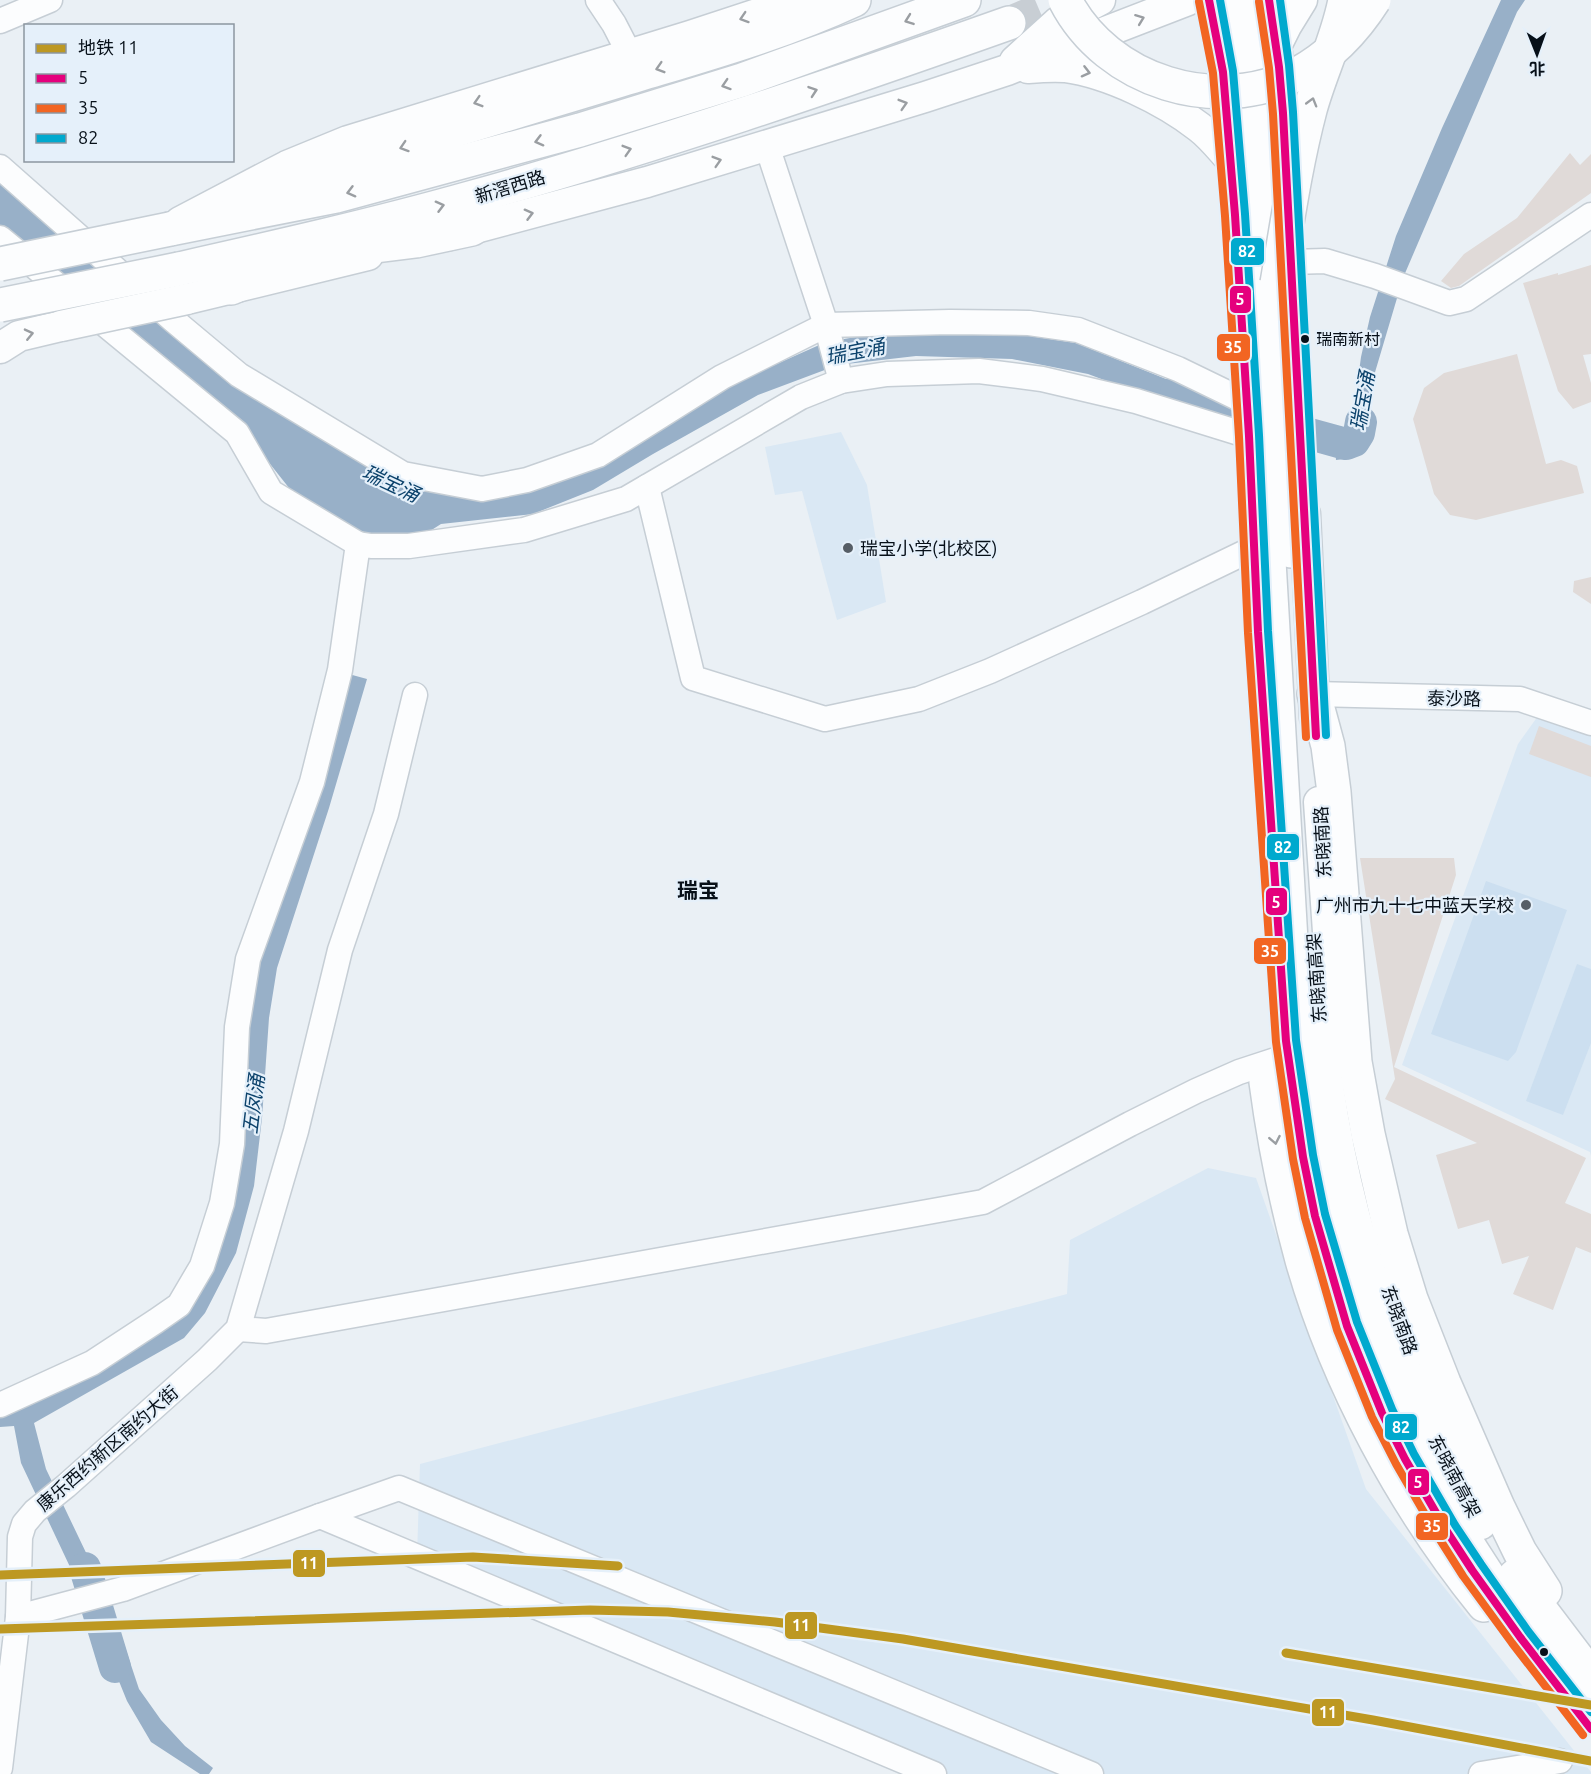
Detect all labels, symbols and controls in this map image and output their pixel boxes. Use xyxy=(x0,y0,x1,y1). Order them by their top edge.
one-way arrow xyxy=(739,11,750,24)
one-way arrow xyxy=(905,12,915,25)
one-way arrow xyxy=(1134,13,1145,26)
legend xyxy=(24,24,234,162)
north arrow xyxy=(1507,24,1567,84)
text: 地铁 11 xyxy=(78,37,138,57)
text: 北 xyxy=(1529,60,1545,78)
one-way arrow xyxy=(655,61,666,73)
one-way arrow xyxy=(1080,65,1090,78)
text: 5 xyxy=(78,67,88,87)
one-way arrow xyxy=(721,78,732,91)
one-way arrow xyxy=(807,85,818,98)
one-way arrow xyxy=(473,95,484,107)
text: 35 xyxy=(78,97,98,117)
one-way arrow xyxy=(1305,97,1317,108)
one-way arrow xyxy=(897,99,908,111)
text: 82 xyxy=(78,127,98,147)
one-way arrow xyxy=(534,134,545,146)
one-way arrow xyxy=(399,140,410,152)
one-way arrow xyxy=(621,145,632,157)
one-way arrow xyxy=(711,156,722,168)
street label: 新滘西路 xyxy=(473,166,547,206)
one-way arrow xyxy=(346,185,357,197)
one-way arrow xyxy=(435,200,445,213)
one-way arrow xyxy=(523,209,534,221)
line badge: 82 xyxy=(1230,237,1265,266)
text: 82 xyxy=(1238,242,1256,260)
line badge: 5 xyxy=(1229,285,1252,314)
text: 5 xyxy=(1235,290,1245,308)
one-way arrow xyxy=(24,328,34,341)
place label: 瑞南新村 xyxy=(1316,330,1380,348)
line badge: 35 xyxy=(1216,333,1251,362)
marker: 瑞南新村 xyxy=(1299,333,1311,345)
water label: 瑞宝涌 xyxy=(823,334,889,368)
text: 35 xyxy=(1224,338,1242,356)
water label: 瑞宝涌 xyxy=(1345,367,1379,433)
water label: 瑞宝涌 xyxy=(359,460,425,507)
place label: 瑞宝小学(北校区) xyxy=(860,538,997,559)
marker: 瑞宝小学(北校区) xyxy=(841,541,855,555)
street label: 泰沙路 xyxy=(1427,688,1481,708)
street label: 东晓南路 xyxy=(1310,806,1334,878)
line badge: 82 xyxy=(1266,833,1300,861)
text: 82 xyxy=(1274,838,1292,856)
district label: 瑞宝 xyxy=(677,878,719,902)
line badge: 5 xyxy=(1265,887,1288,916)
text: 5 xyxy=(1271,893,1281,911)
place label: 广州市九十七中蓝天学校 xyxy=(1316,895,1514,915)
marker: 广州市九十七中蓝天学校 xyxy=(1519,898,1533,912)
street label: 东晓南高架 xyxy=(1303,932,1329,1024)
line badge: 35 xyxy=(1253,937,1287,965)
text: 35 xyxy=(1261,942,1279,960)
water label: 五凤涌 xyxy=(238,1071,268,1135)
one-way arrow xyxy=(1268,1135,1281,1145)
street label: 东晓南路 xyxy=(1378,1283,1422,1357)
street label: 康乐西约新区南约大街 xyxy=(33,1381,181,1515)
line badge: 82 xyxy=(1384,1413,1418,1441)
text: 82 xyxy=(1392,1418,1410,1436)
street label: 东晓南高架 xyxy=(1425,1432,1485,1520)
line badge: 5 xyxy=(1407,1468,1430,1496)
text: 5 xyxy=(1413,1473,1423,1491)
line badge: 35 xyxy=(1415,1512,1449,1541)
text: 35 xyxy=(1423,1517,1441,1535)
line badge: 11 xyxy=(292,1549,326,1578)
text: 11 xyxy=(300,1554,318,1572)
line badge: 11 xyxy=(784,1611,818,1640)
text: 11 xyxy=(792,1616,810,1634)
unlabelled marker xyxy=(1538,1646,1550,1658)
line badge: 11 xyxy=(1311,1698,1345,1727)
text: 11 xyxy=(1319,1703,1337,1721)

